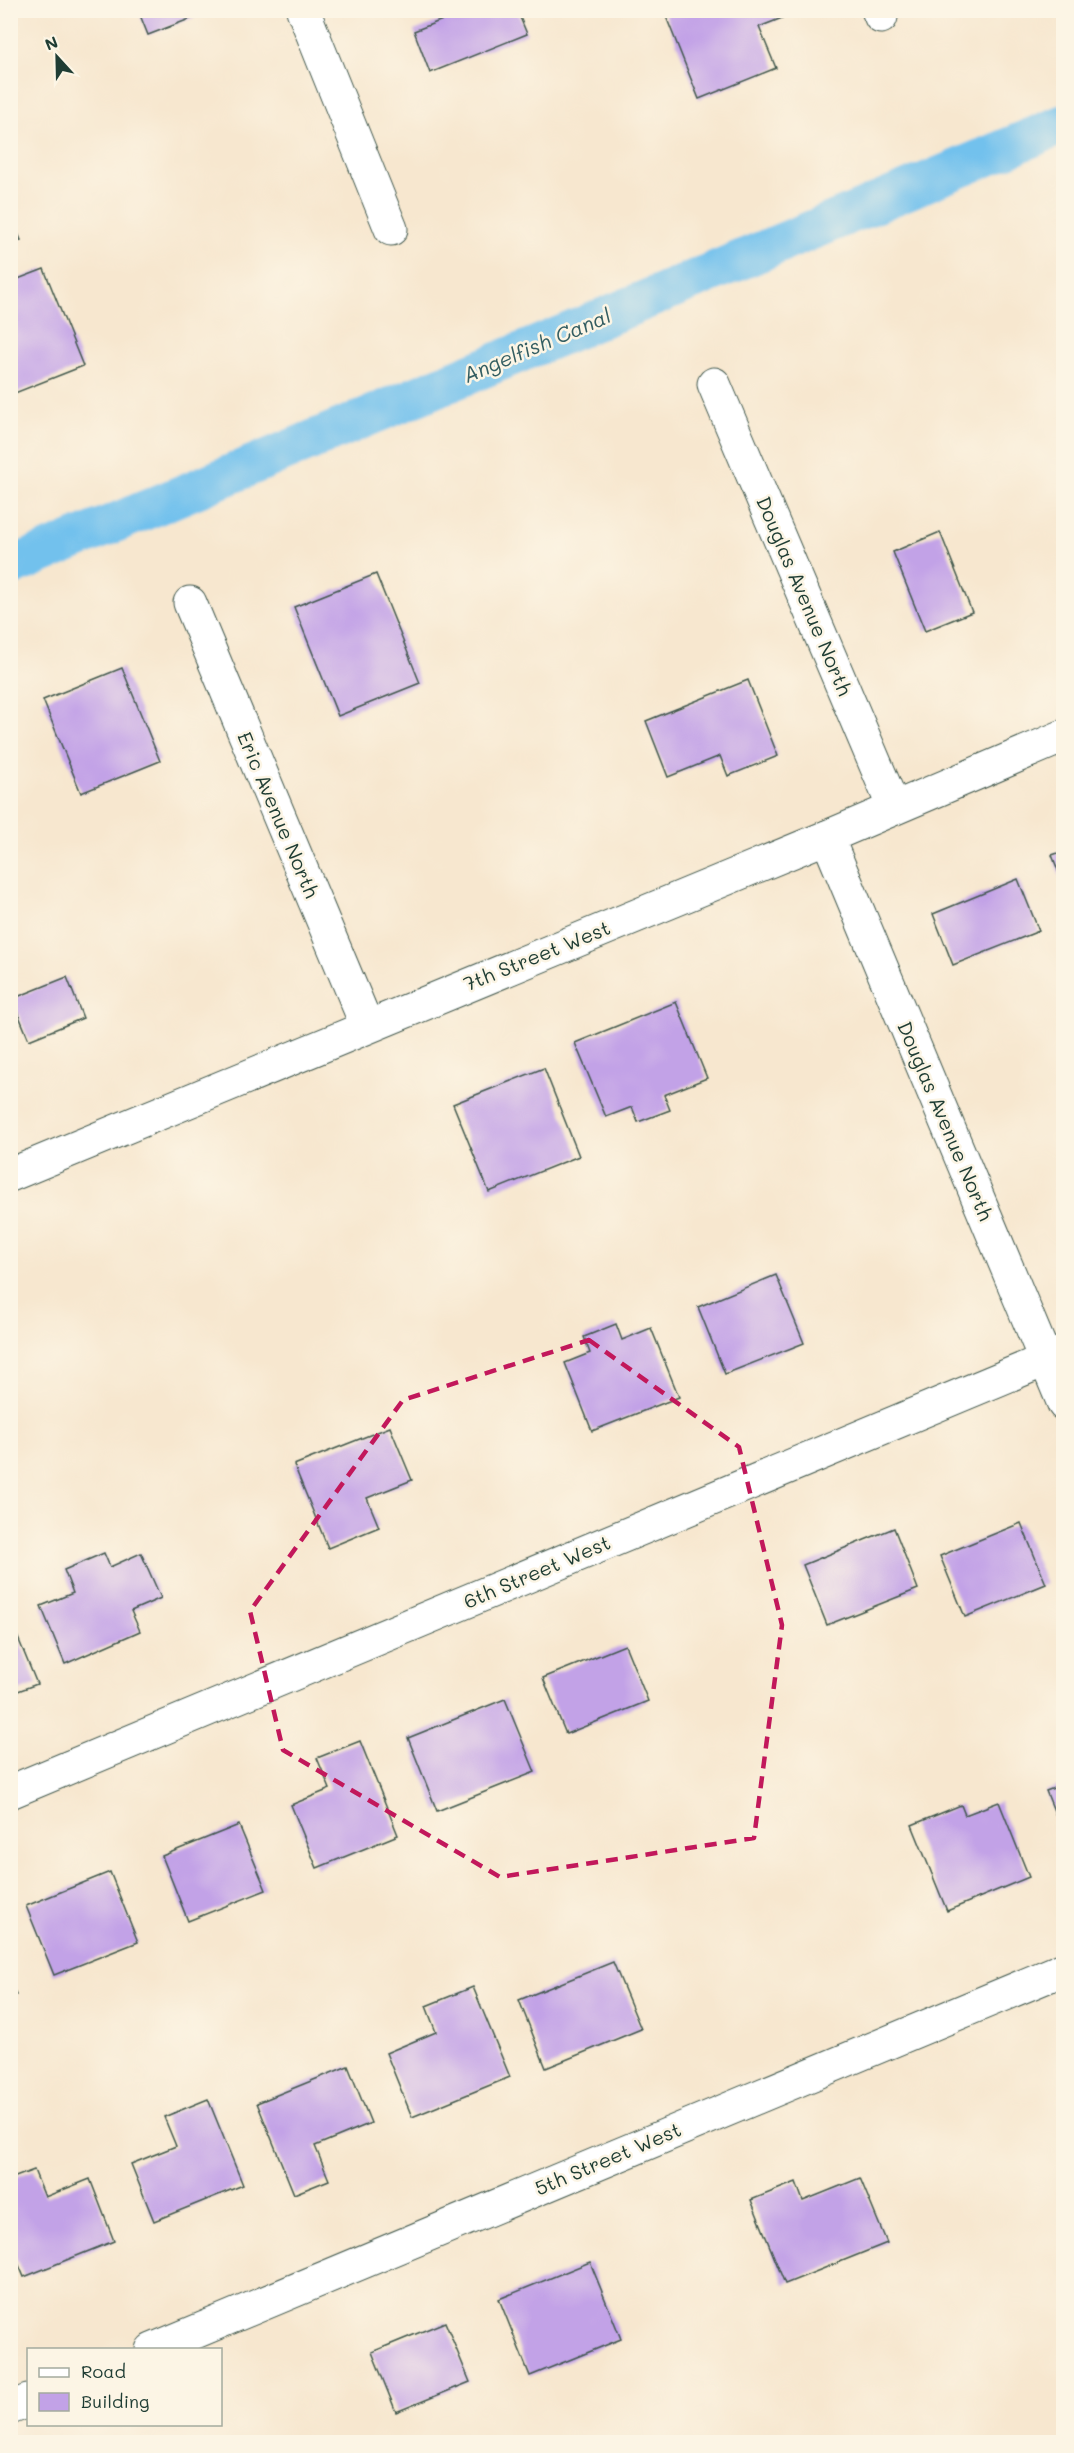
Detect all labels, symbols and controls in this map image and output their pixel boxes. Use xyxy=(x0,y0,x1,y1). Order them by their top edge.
north arrow xyxy=(27,27,87,87)
text: N xyxy=(42,31,61,55)
water label: Angelfish Canal xyxy=(458,301,615,388)
street label: Douglas Avenue North xyxy=(751,492,859,699)
street label: Eric Avenue North xyxy=(232,728,326,902)
street label: 7th Street West xyxy=(459,914,614,996)
street label: Douglas Avenue North xyxy=(892,1017,1000,1224)
street label: 6th Street West xyxy=(459,1528,614,1614)
street label: 5th Street West xyxy=(530,2116,685,2201)
legend xyxy=(27,2348,222,2426)
text: Road xyxy=(81,2359,126,2383)
text: Building xyxy=(81,2389,149,2413)

